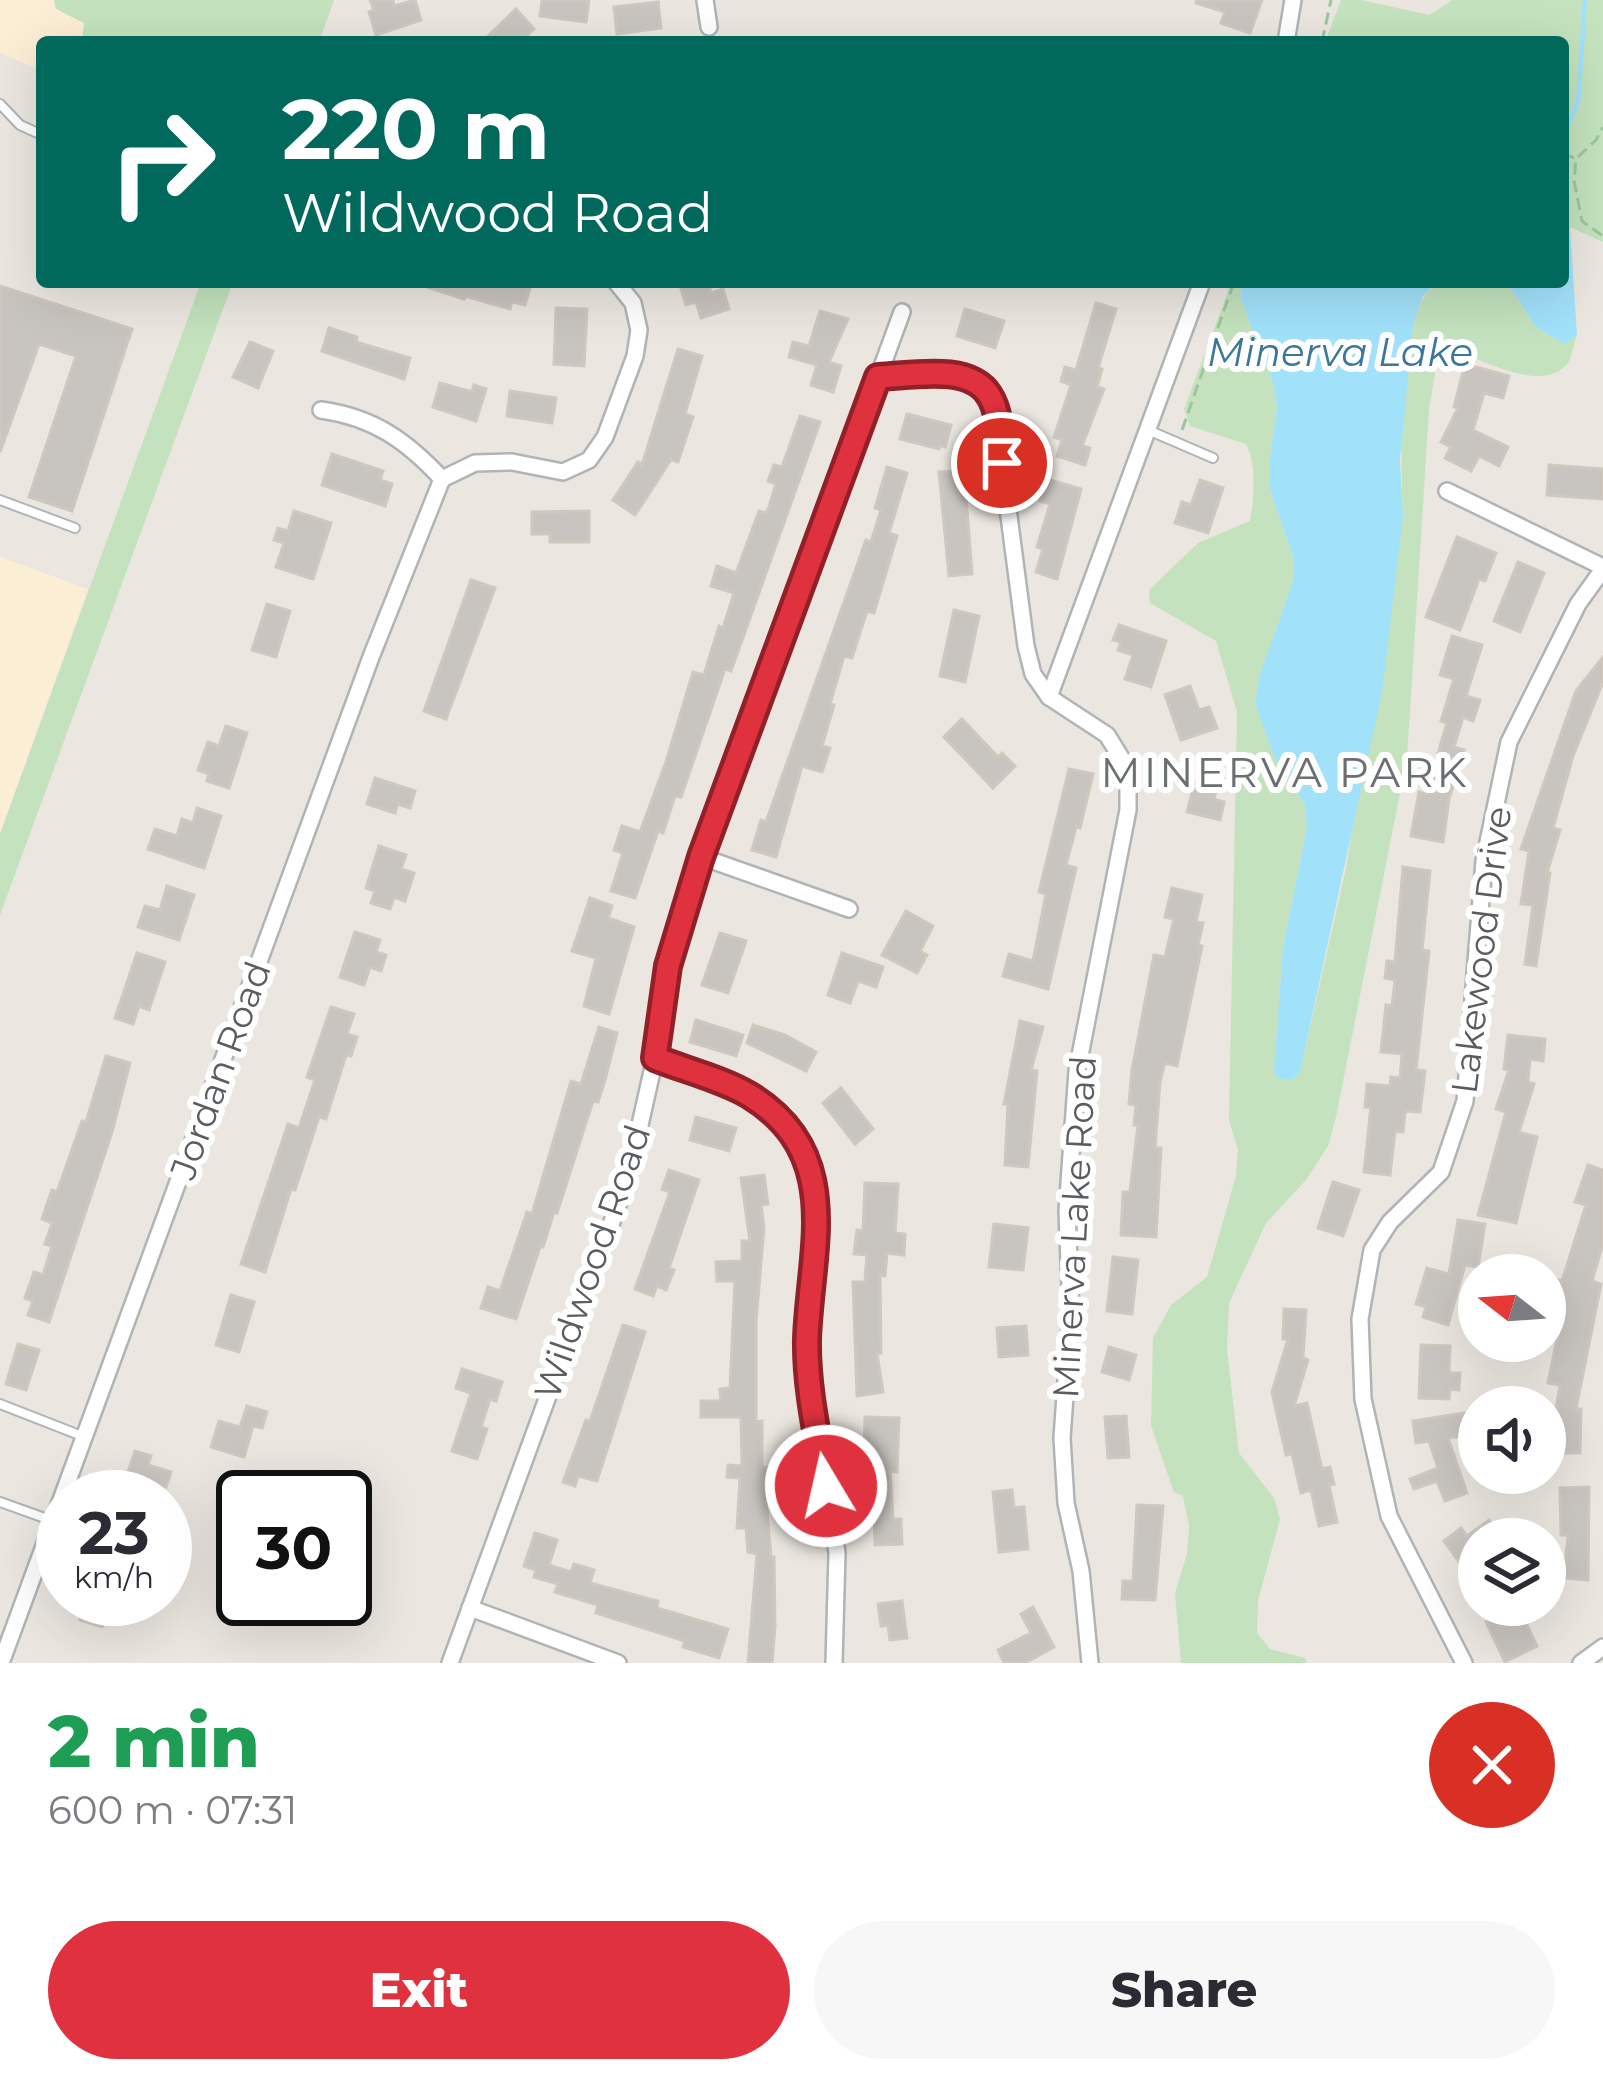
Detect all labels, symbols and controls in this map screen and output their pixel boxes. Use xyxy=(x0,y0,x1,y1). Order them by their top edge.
text: 220 m xyxy=(282,78,550,180)
icon: right xyxy=(84,84,240,240)
text: Wildwood Road xyxy=(282,180,713,246)
water label: Minerva Lake xyxy=(1207,328,1473,376)
pin xyxy=(951,412,1053,514)
icon: arrive xyxy=(969,430,1035,496)
district label: MINERVA PARK xyxy=(1101,746,1469,798)
street label: Lakewood Drive xyxy=(1442,804,1520,1096)
street label: Jordan Road xyxy=(160,955,280,1186)
street label: Minerva Lake Road xyxy=(1043,1055,1105,1399)
street label: Wildwood Road xyxy=(524,1119,660,1405)
north arrow xyxy=(1458,1254,1566,1362)
map controls xyxy=(1458,1254,1566,1626)
button: sound xyxy=(1458,1386,1566,1494)
position arrow xyxy=(763,1423,889,1549)
speed limit sign: 30 xyxy=(216,1470,372,1626)
text: 23 xyxy=(79,1496,149,1569)
button: layers xyxy=(1458,1518,1566,1626)
text: km/h xyxy=(74,1559,154,1596)
text: 2 min xyxy=(48,1697,260,1785)
button: close xyxy=(1429,1702,1555,1828)
text: 600 m · 07:31 xyxy=(48,1786,297,1834)
button: Exit xyxy=(48,1921,790,2059)
button: Share xyxy=(814,1921,1555,2059)

